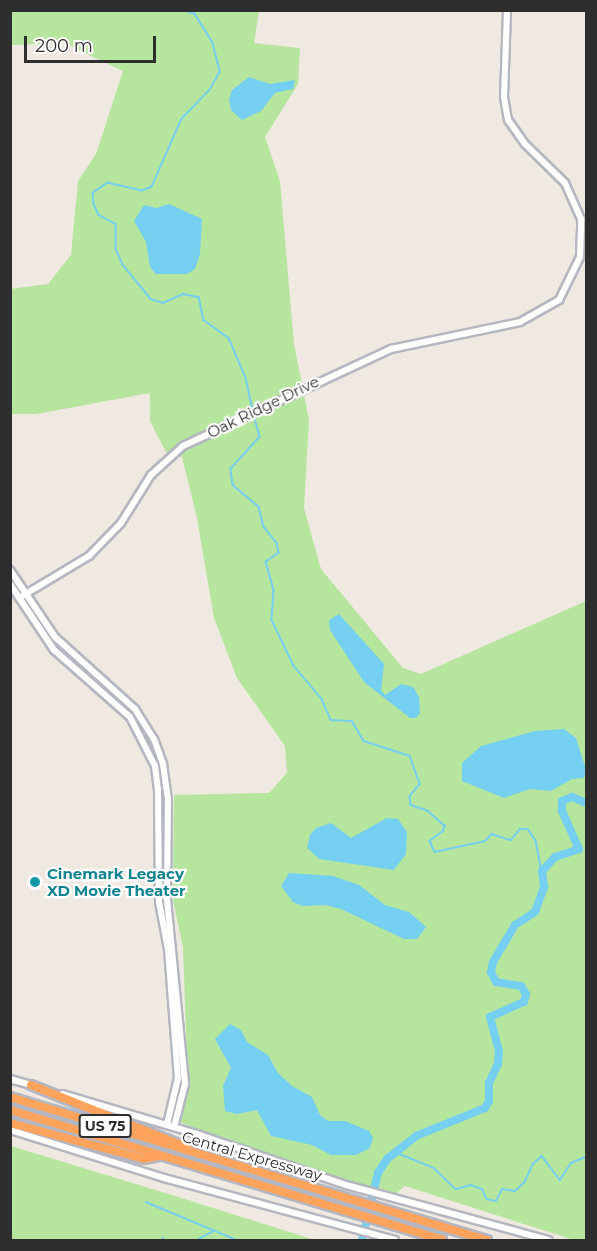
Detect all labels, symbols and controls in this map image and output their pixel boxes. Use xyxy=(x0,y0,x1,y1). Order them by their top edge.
scale bar xyxy=(27,24,159,62)
text: 200 m xyxy=(35,35,93,57)
street label: Oak Ridge Drive xyxy=(204,372,322,442)
place label: Cinemark Legacy XD Movie Theater xyxy=(47,864,186,899)
marker: Cinemark Legacy XD Movie Theater xyxy=(28,875,42,889)
road number: US 75 xyxy=(78,1115,132,1137)
street label: Central Expressway xyxy=(180,1127,324,1185)

